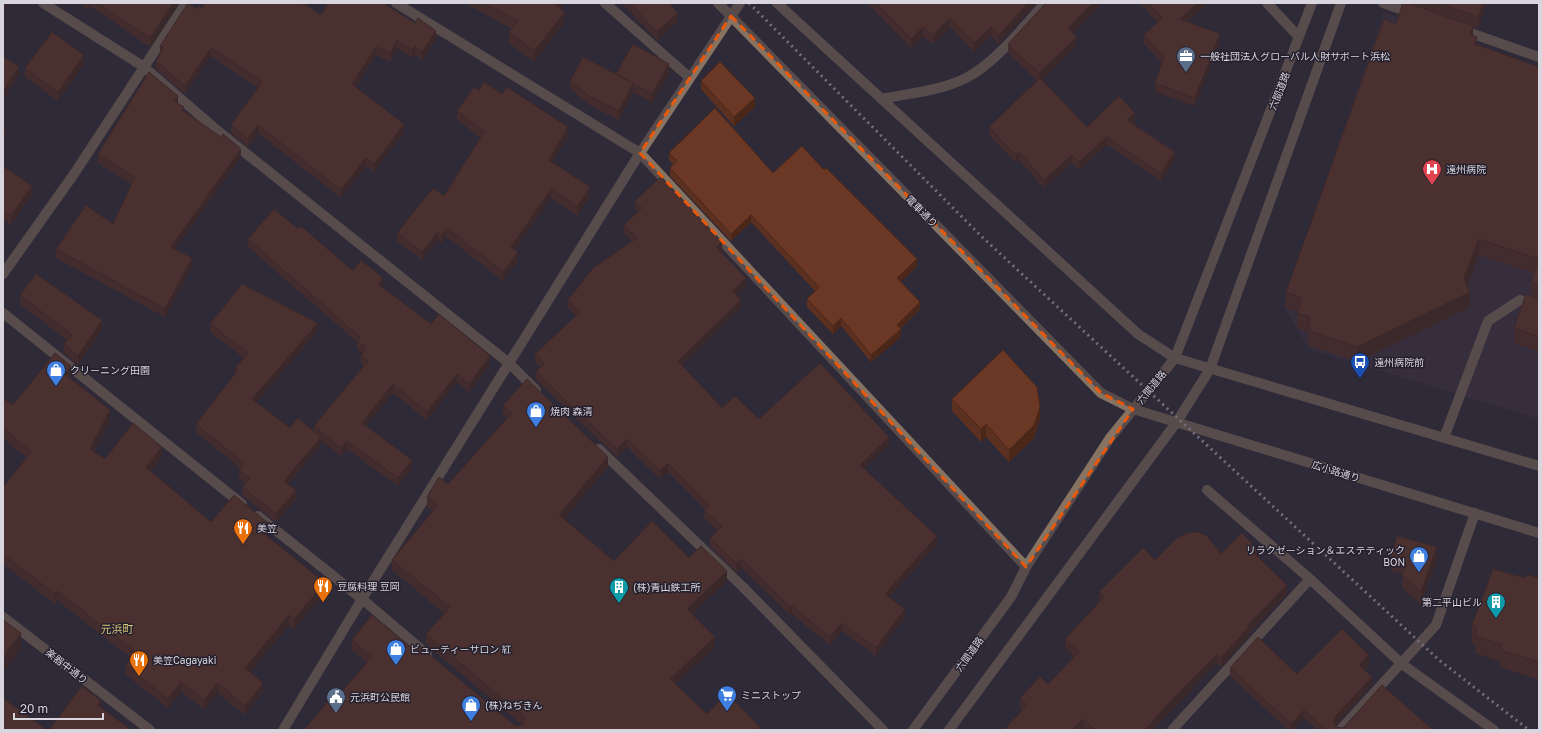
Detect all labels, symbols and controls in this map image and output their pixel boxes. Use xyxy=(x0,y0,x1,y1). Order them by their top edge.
office icon: 一般社団法人グローバル人財サポート浜松 xyxy=(1175,45,1197,73)
place label: 一般社団法人グローバル人財サポート浜松 xyxy=(1200,50,1390,62)
street label: 六間道路 xyxy=(1266,70,1292,112)
hospital icon: 遠州病院 xyxy=(1421,158,1443,186)
place label: 遠州病院 xyxy=(1446,163,1486,175)
street label: 電車通り xyxy=(904,193,940,229)
bus stop icon: 遠州病院前 xyxy=(1349,351,1371,379)
place label: 遠州病院前 xyxy=(1374,356,1424,368)
shop icon: クリーニング田園 xyxy=(45,359,67,387)
place label: クリーニング田園 xyxy=(70,364,150,376)
street label: 六間道路 xyxy=(1134,368,1168,406)
shop icon: 焼肉 森清 xyxy=(525,400,547,428)
place label: 焼肉 森清 xyxy=(550,405,593,417)
street label: 広小路通り xyxy=(1310,458,1362,484)
restaurant icon: 美笠 xyxy=(232,517,254,545)
place label: 美笠 xyxy=(257,522,277,534)
place label: リラクゼーション＆エステティック BON xyxy=(1246,544,1405,568)
shop icon: リラクゼーション＆エステティック BON xyxy=(1408,545,1430,573)
restaurant icon: 豆腐料理 豆岡 xyxy=(312,575,334,603)
building icon: (株)青山鉄工所 xyxy=(608,576,630,604)
place label: 豆腐料理 豆岡 xyxy=(337,580,400,592)
place label: (株)青山鉄工所 xyxy=(633,581,701,593)
building icon: 第二平山ビル xyxy=(1485,591,1507,619)
place label: 第二平山ビル xyxy=(1422,596,1482,608)
district label: 元浜町 xyxy=(101,622,134,635)
street label: 六間道路 xyxy=(952,634,986,674)
shop icon: ビューティーサロン 紅 xyxy=(385,638,407,666)
place label: ビューティーサロン 紅 xyxy=(410,643,512,655)
street label: 楽器中通り xyxy=(44,646,90,686)
restaurant icon: 美笠Cagayaki xyxy=(128,649,150,677)
place label: 美笠Cagayaki xyxy=(153,654,216,666)
supermarket icon: ミニストップ xyxy=(716,684,738,712)
public building icon: 元浜町公民館 xyxy=(325,686,347,714)
place label: ミニストップ xyxy=(741,689,801,701)
place label: 元浜町公民館 xyxy=(350,691,410,703)
shop icon: (株)ねぢきん xyxy=(460,694,482,722)
scale bar xyxy=(14,695,103,721)
place label: (株)ねぢきん xyxy=(485,699,543,711)
text: 20 m xyxy=(20,701,48,716)

